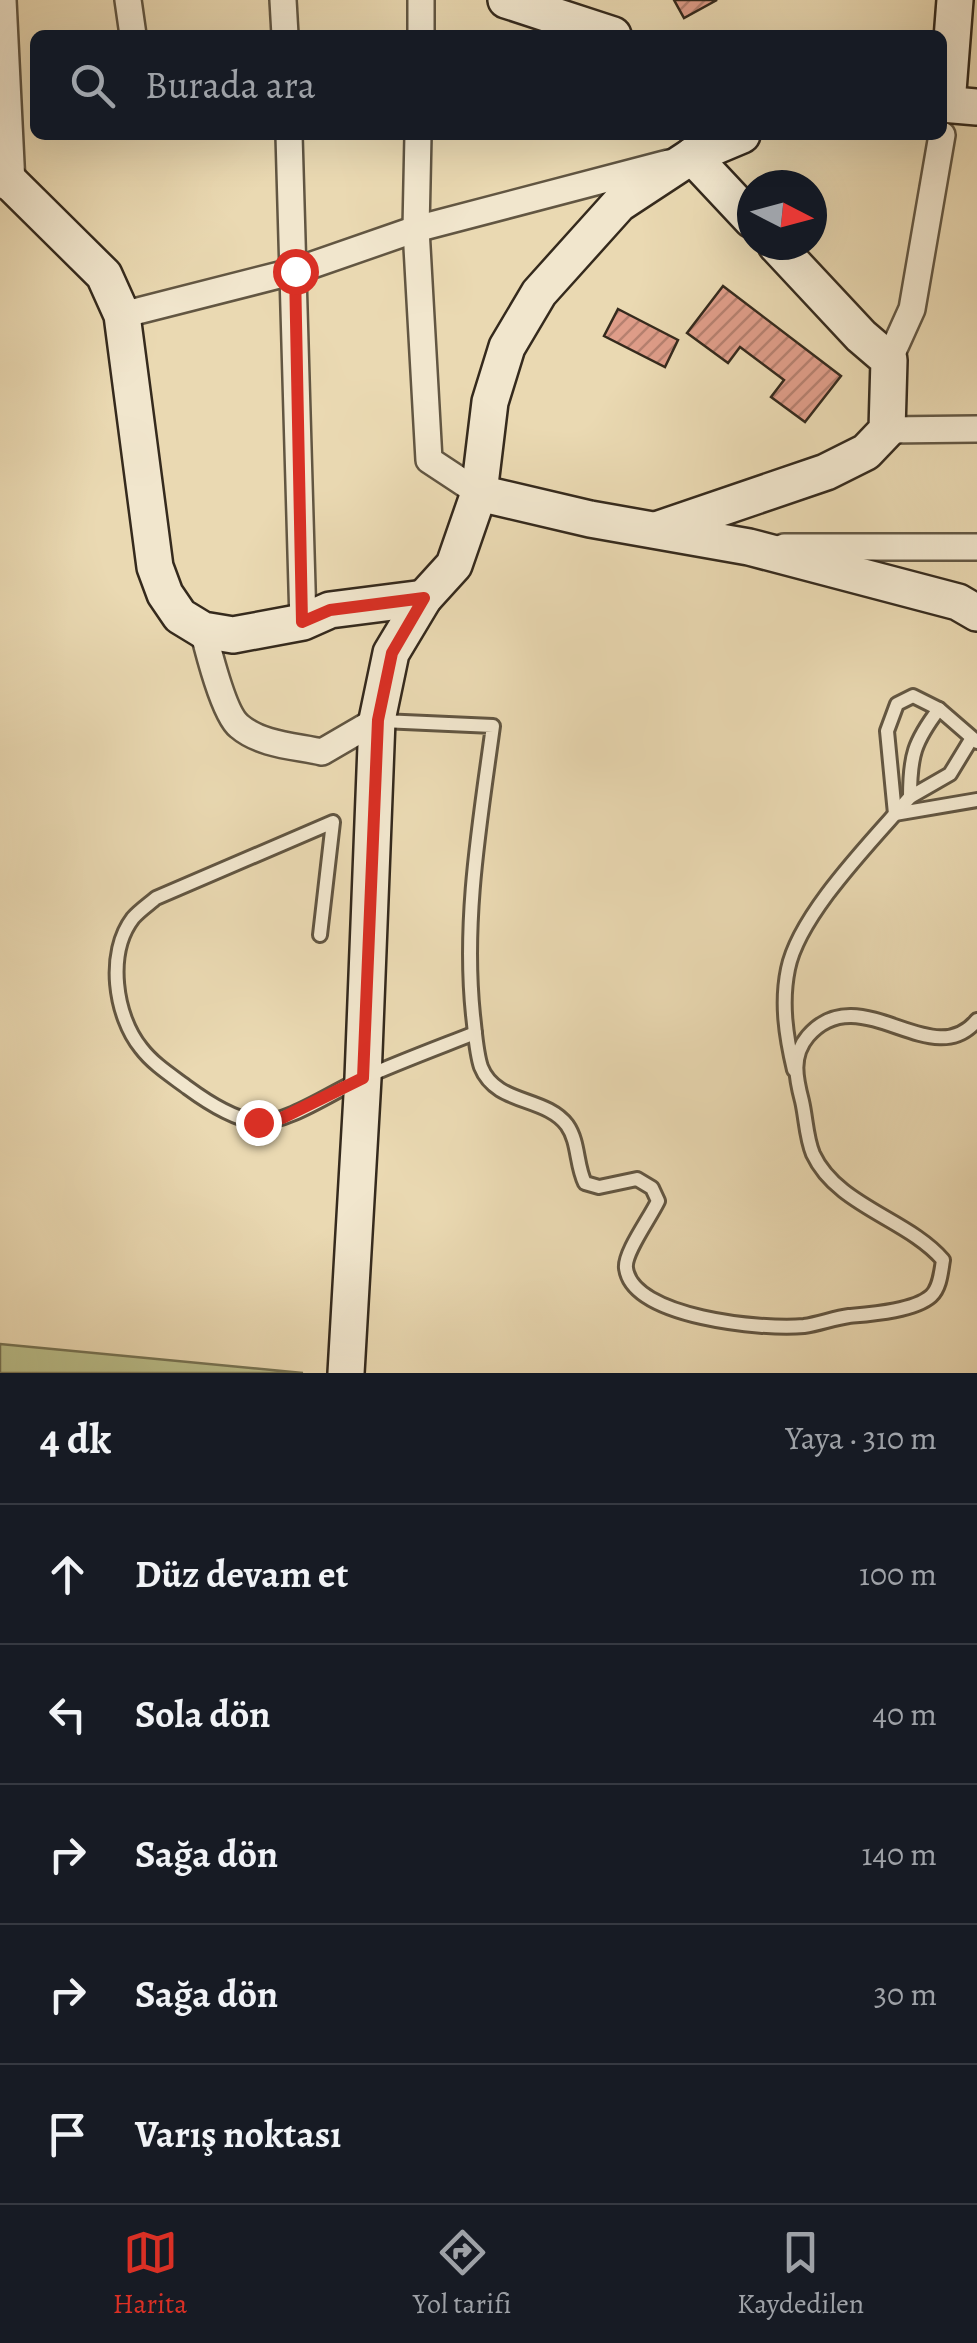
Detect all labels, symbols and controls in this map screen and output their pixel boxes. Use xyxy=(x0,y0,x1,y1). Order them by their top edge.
search box xyxy=(30,30,947,140)
icon: search xyxy=(65,58,120,113)
text: Burada ara xyxy=(145,59,315,111)
north arrow xyxy=(737,170,827,260)
route start xyxy=(273,249,319,295)
route end xyxy=(236,1100,282,1146)
text: 4 dk xyxy=(40,1410,111,1467)
text: Yaya · 310 m xyxy=(785,1416,937,1460)
icon: ahead xyxy=(40,1547,95,1602)
text: Düz devam et xyxy=(135,1548,348,1600)
text: 100 m xyxy=(859,1552,937,1596)
icon: left xyxy=(40,1687,95,1742)
text: Sola dön xyxy=(135,1688,270,1740)
text: 40 m xyxy=(872,1692,937,1736)
icon: right xyxy=(40,1827,95,1882)
text: Sağa dön xyxy=(135,1828,278,1880)
text: 140 m xyxy=(862,1832,937,1876)
icon: right xyxy=(40,1967,95,2022)
text: Sağa dön xyxy=(135,1968,278,2020)
text: 30 m xyxy=(874,1972,937,2016)
icon: arrive xyxy=(40,2107,95,2162)
text: Varış noktası xyxy=(135,2108,341,2160)
tab: Harita xyxy=(113,2225,187,2323)
tab: Yol tarifi xyxy=(413,2225,511,2323)
tab: Kaydedilen xyxy=(737,2225,864,2323)

